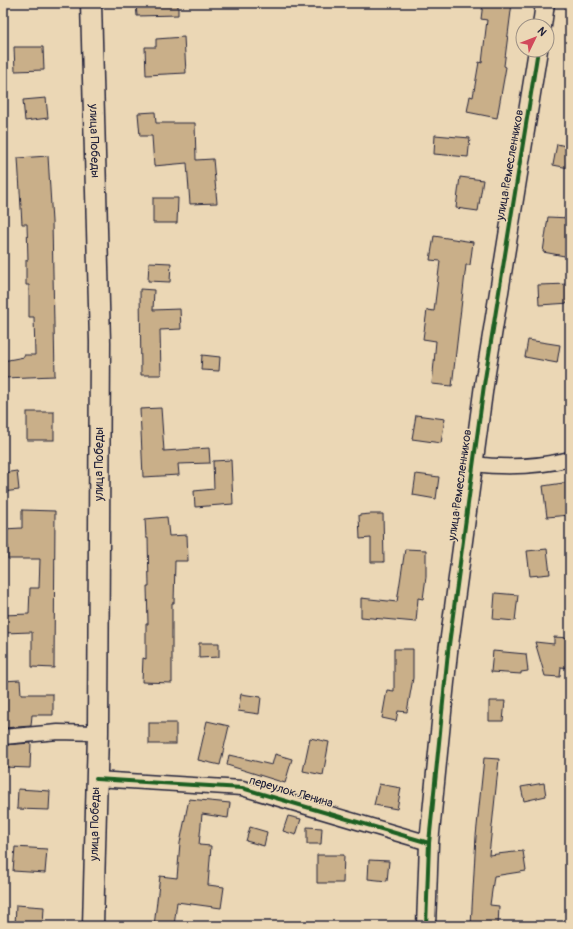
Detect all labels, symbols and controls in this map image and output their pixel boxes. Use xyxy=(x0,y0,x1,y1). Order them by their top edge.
north arrow xyxy=(515,18,555,58)
text: N xyxy=(535,24,550,39)
street label: улица Победы xyxy=(86,103,103,178)
street label: улица Ремесленников xyxy=(493,108,527,223)
street label: улица Победы xyxy=(92,427,107,502)
street label: улица Ремесленников xyxy=(445,428,475,543)
street label: переулок Ленина xyxy=(247,773,335,811)
street label: улица Победы xyxy=(87,787,103,862)

